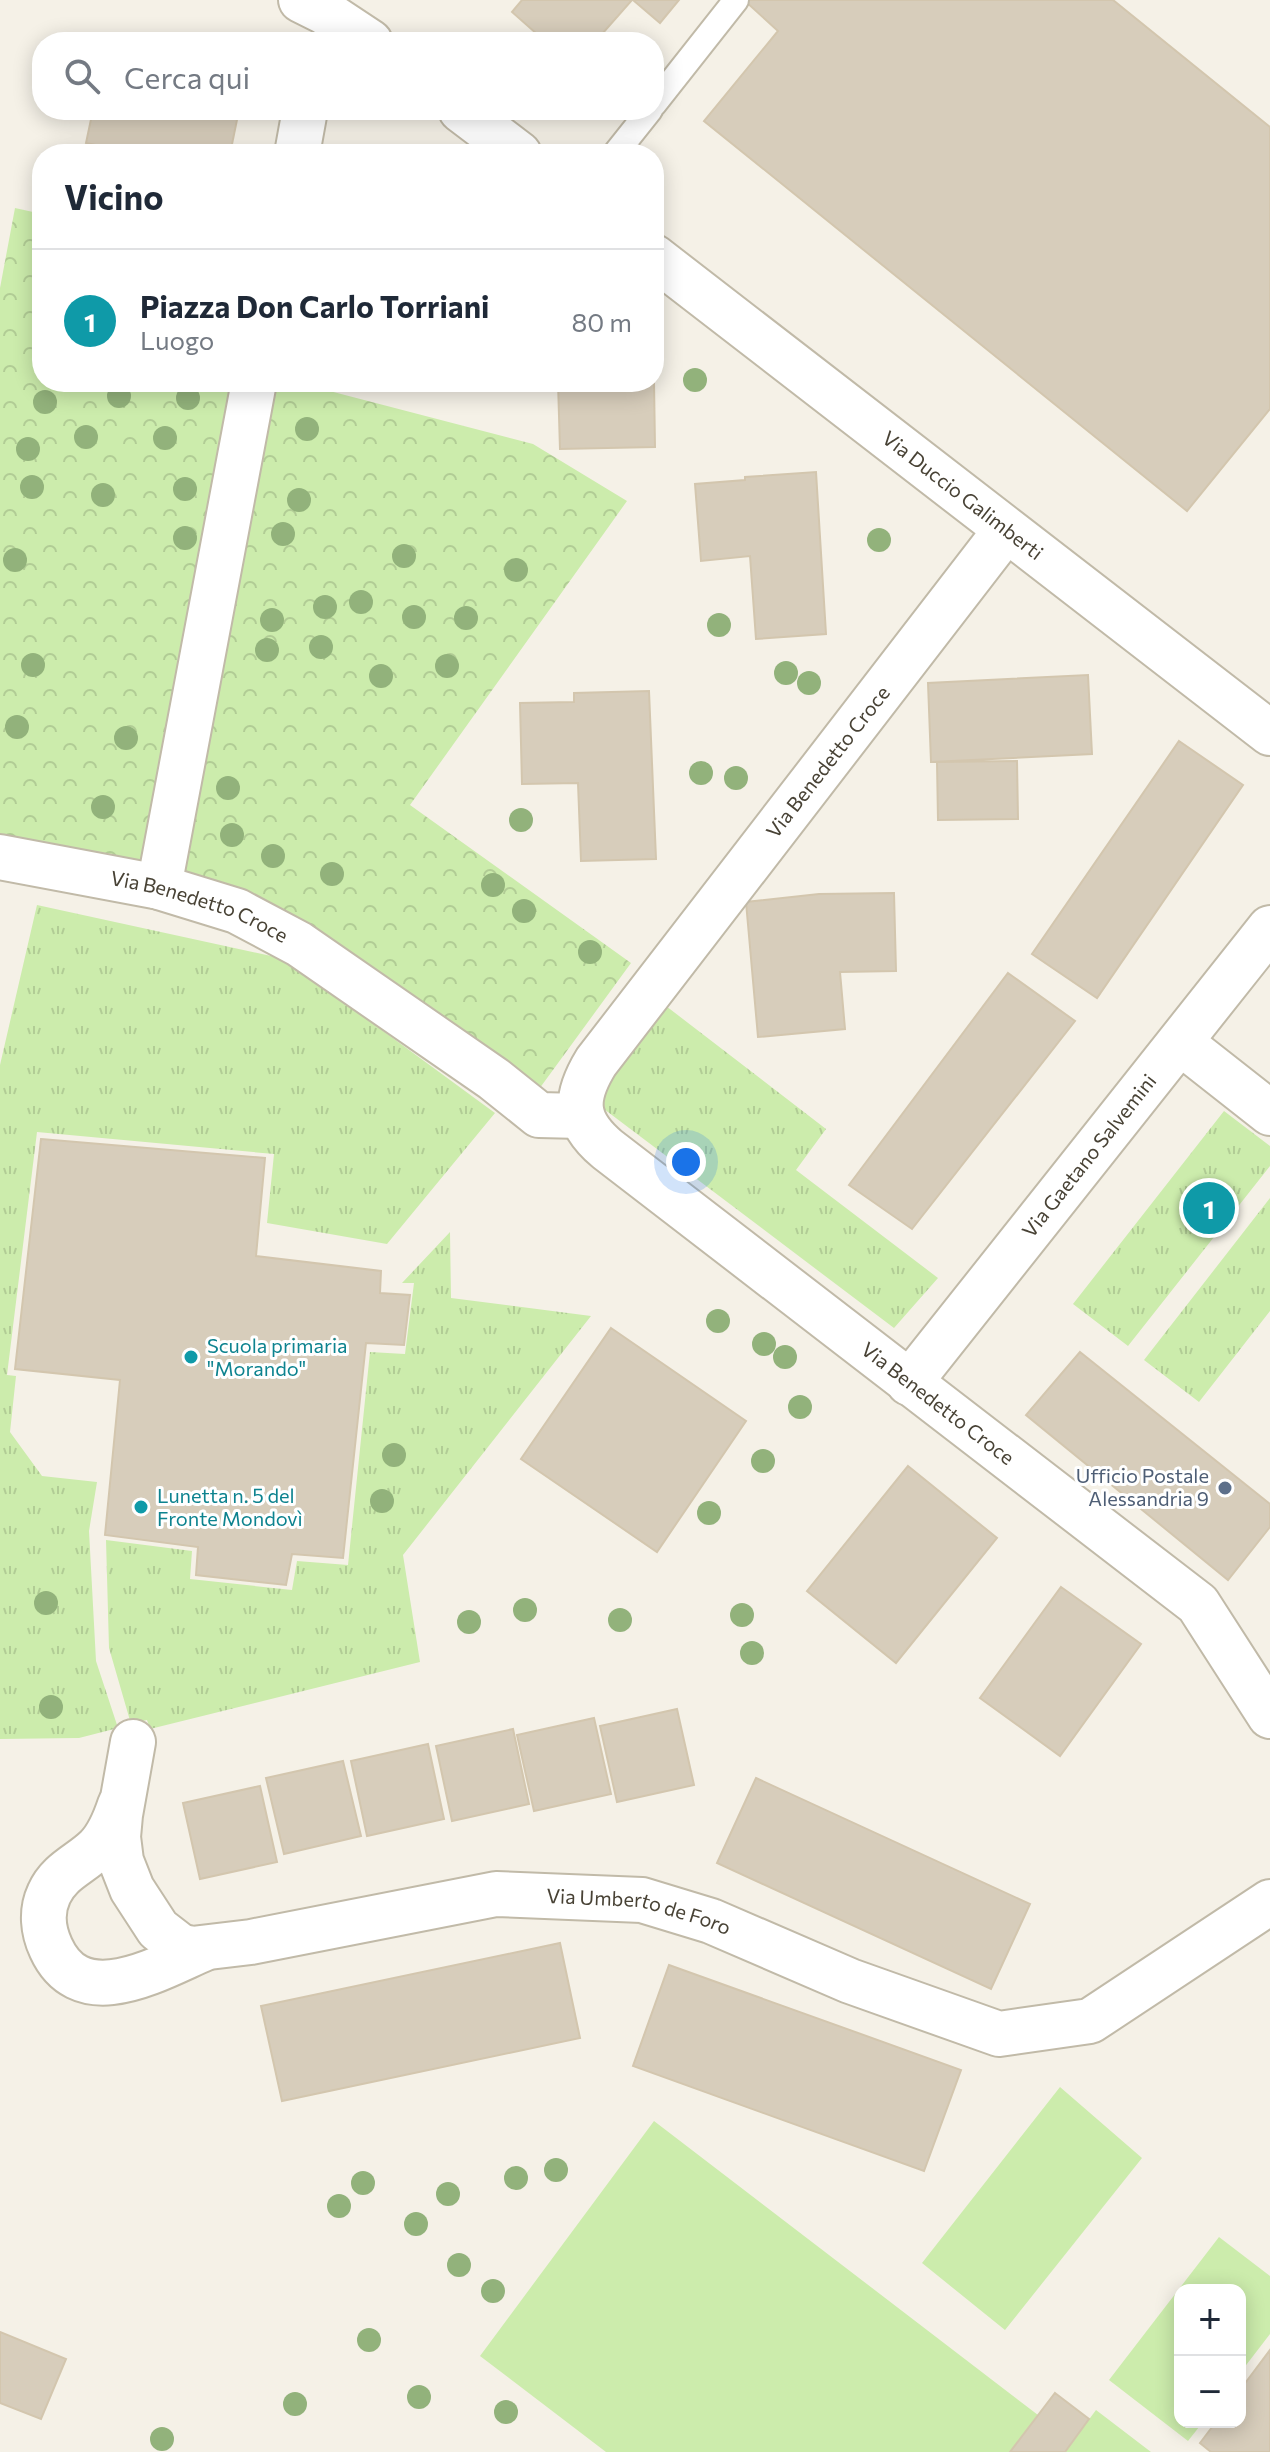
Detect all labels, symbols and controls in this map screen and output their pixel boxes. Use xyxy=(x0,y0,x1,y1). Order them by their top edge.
search box xyxy=(32,32,664,120)
icon: search xyxy=(60,54,104,98)
text: Cerca qui xyxy=(124,58,250,95)
text: Vicino xyxy=(64,175,164,217)
text: Piazza Don Carlo Torriani xyxy=(140,287,489,324)
text: 1 xyxy=(84,306,96,337)
text: 80 m xyxy=(572,306,632,337)
text: Luogo xyxy=(140,324,214,355)
street label: Via Duccio Galimberti xyxy=(878,425,1048,564)
street label: Via Benedetto Croce xyxy=(760,681,894,842)
street label: Via Benedetto Croce xyxy=(109,865,292,947)
street label: Via Gaetano Salvemini xyxy=(1016,1069,1161,1242)
your location xyxy=(666,1142,706,1182)
pin: 1 xyxy=(1183,1178,1235,1238)
place label: Scuola primaria "Morando" xyxy=(207,1333,348,1380)
street label: Via Benedetto Croce xyxy=(857,1336,1019,1469)
marker: Scuola primaria "Morando" xyxy=(182,1348,200,1366)
place label: Ufficio Postale Alessandria 9 xyxy=(1076,1463,1209,1510)
marker: Ufficio Postale Alessandria 9 xyxy=(1216,1479,1234,1497)
place label: Lunetta n. 5 del Fronte Mondovì xyxy=(157,1483,303,1530)
marker: Lunetta n. 5 del Fronte Mondovì xyxy=(132,1498,150,1516)
street label: Via Umberto de Foro xyxy=(546,1883,735,1939)
map controls xyxy=(1174,2284,1246,2428)
button: + xyxy=(1174,2284,1246,2356)
button: − xyxy=(1174,2356,1246,2428)

